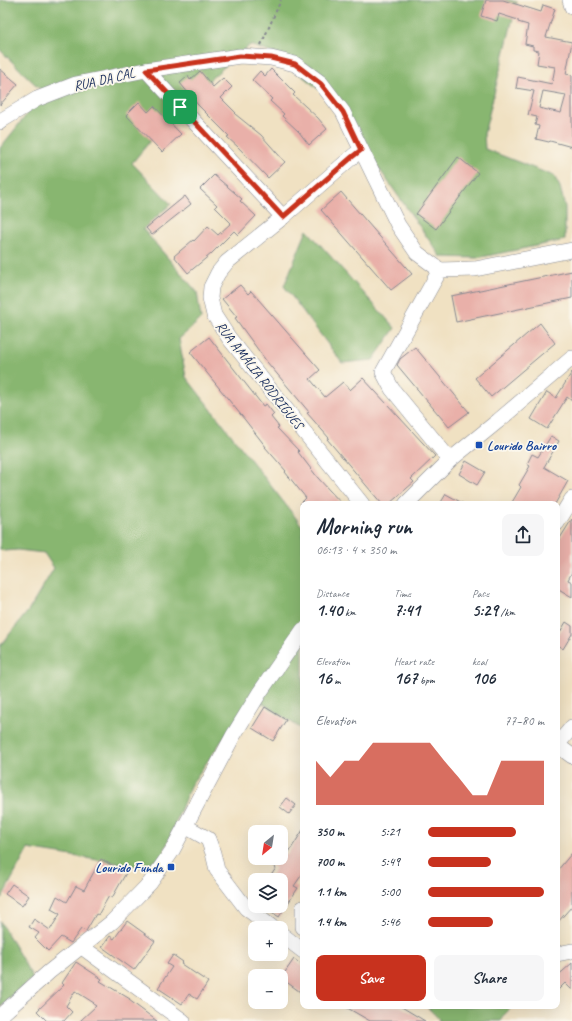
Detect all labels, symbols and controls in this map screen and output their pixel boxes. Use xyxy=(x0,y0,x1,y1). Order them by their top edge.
street label: RUA DA CAL xyxy=(72,64,137,95)
pin xyxy=(163,90,197,124)
icon: arrive xyxy=(169,96,191,118)
street label: RUA AMÁLIA RODRIGUES xyxy=(212,318,308,434)
place label: Lourido Bairro xyxy=(487,437,557,454)
marker: Lourido Bairro xyxy=(474,440,484,450)
text: Morning run xyxy=(316,513,412,541)
button: share xyxy=(502,514,544,556)
text: 06:13 · 4 × 350 m xyxy=(316,542,397,558)
text: Distance xyxy=(316,586,349,600)
text: Time xyxy=(394,586,411,600)
text: Pace xyxy=(472,586,489,600)
text: 1.40 xyxy=(316,600,342,621)
text: 7:41 xyxy=(394,600,420,621)
text: 5:29 xyxy=(472,600,498,621)
text: km xyxy=(342,605,356,619)
text: /km xyxy=(498,605,515,619)
text: Elevation xyxy=(316,654,350,668)
text: Heart rate xyxy=(394,654,434,668)
text: kcal xyxy=(472,654,487,668)
text: 16 xyxy=(316,668,332,689)
text: 167 xyxy=(394,668,417,689)
text: 106 xyxy=(472,668,495,689)
text: m xyxy=(332,673,341,687)
text: bpm xyxy=(417,673,435,687)
text: Elevation xyxy=(316,713,356,729)
text: 77–80 m xyxy=(504,713,544,729)
text: 350 m xyxy=(316,824,344,840)
text: 5:21 xyxy=(380,824,400,840)
north arrow xyxy=(248,825,288,865)
map controls xyxy=(248,825,288,1009)
text: 700 m xyxy=(316,854,344,870)
text: 5:49 xyxy=(380,854,400,870)
place label: Lourido Funda xyxy=(95,859,164,876)
marker: Lourido Funda xyxy=(166,862,176,872)
button: layers xyxy=(248,873,288,913)
text: 1.1 km xyxy=(316,884,346,900)
text: 5:00 xyxy=(380,884,400,900)
text: 1.4 km xyxy=(316,914,346,930)
text: 5:46 xyxy=(380,914,400,930)
button: + xyxy=(248,921,288,961)
button: Save xyxy=(316,955,426,1001)
button: Share xyxy=(434,955,544,1001)
button: − xyxy=(248,969,288,1009)

